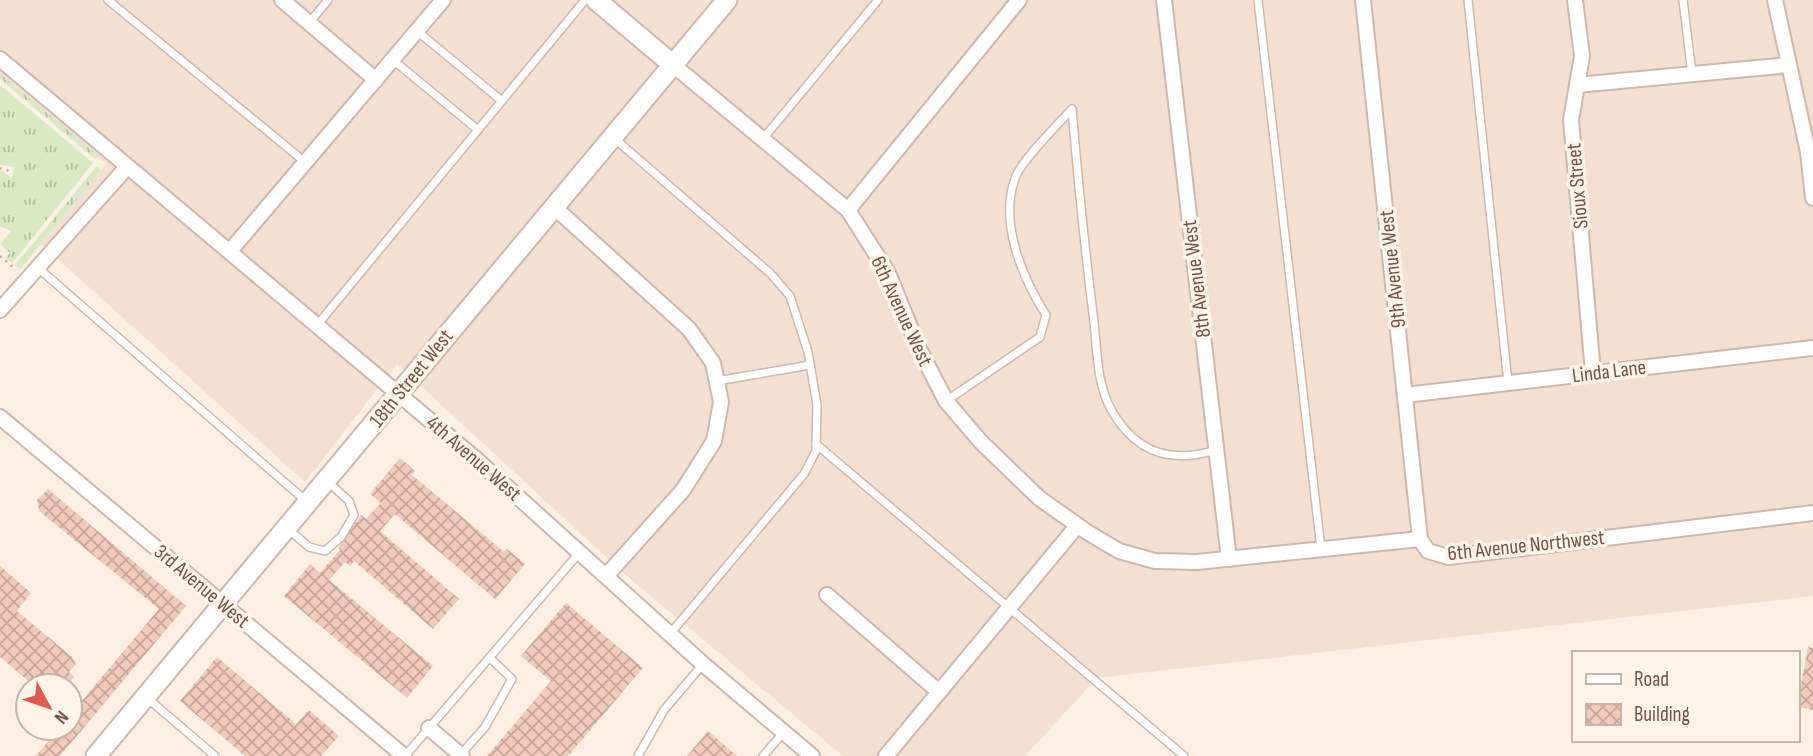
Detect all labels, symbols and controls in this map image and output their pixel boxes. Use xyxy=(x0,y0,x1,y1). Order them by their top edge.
street label: Sioux Street xyxy=(1561,142,1594,230)
street label: 9th Avenue West xyxy=(1374,209,1411,329)
street label: 8th Avenue West xyxy=(1177,219,1216,339)
street label: 6th Avenue West xyxy=(865,252,938,370)
street label: 18th Street West xyxy=(364,324,458,432)
street label: Linda Lane xyxy=(1571,355,1647,388)
street label: 4th Avenue West xyxy=(421,410,526,506)
street label: 6th Avenue Northwest xyxy=(1446,525,1606,566)
street label: 3rd Avenue West xyxy=(149,539,255,634)
legend xyxy=(1572,651,1799,742)
text: Road xyxy=(1634,667,1669,692)
north arrow xyxy=(14,672,84,742)
text: Building xyxy=(1634,702,1690,727)
text: N xyxy=(49,706,73,728)

